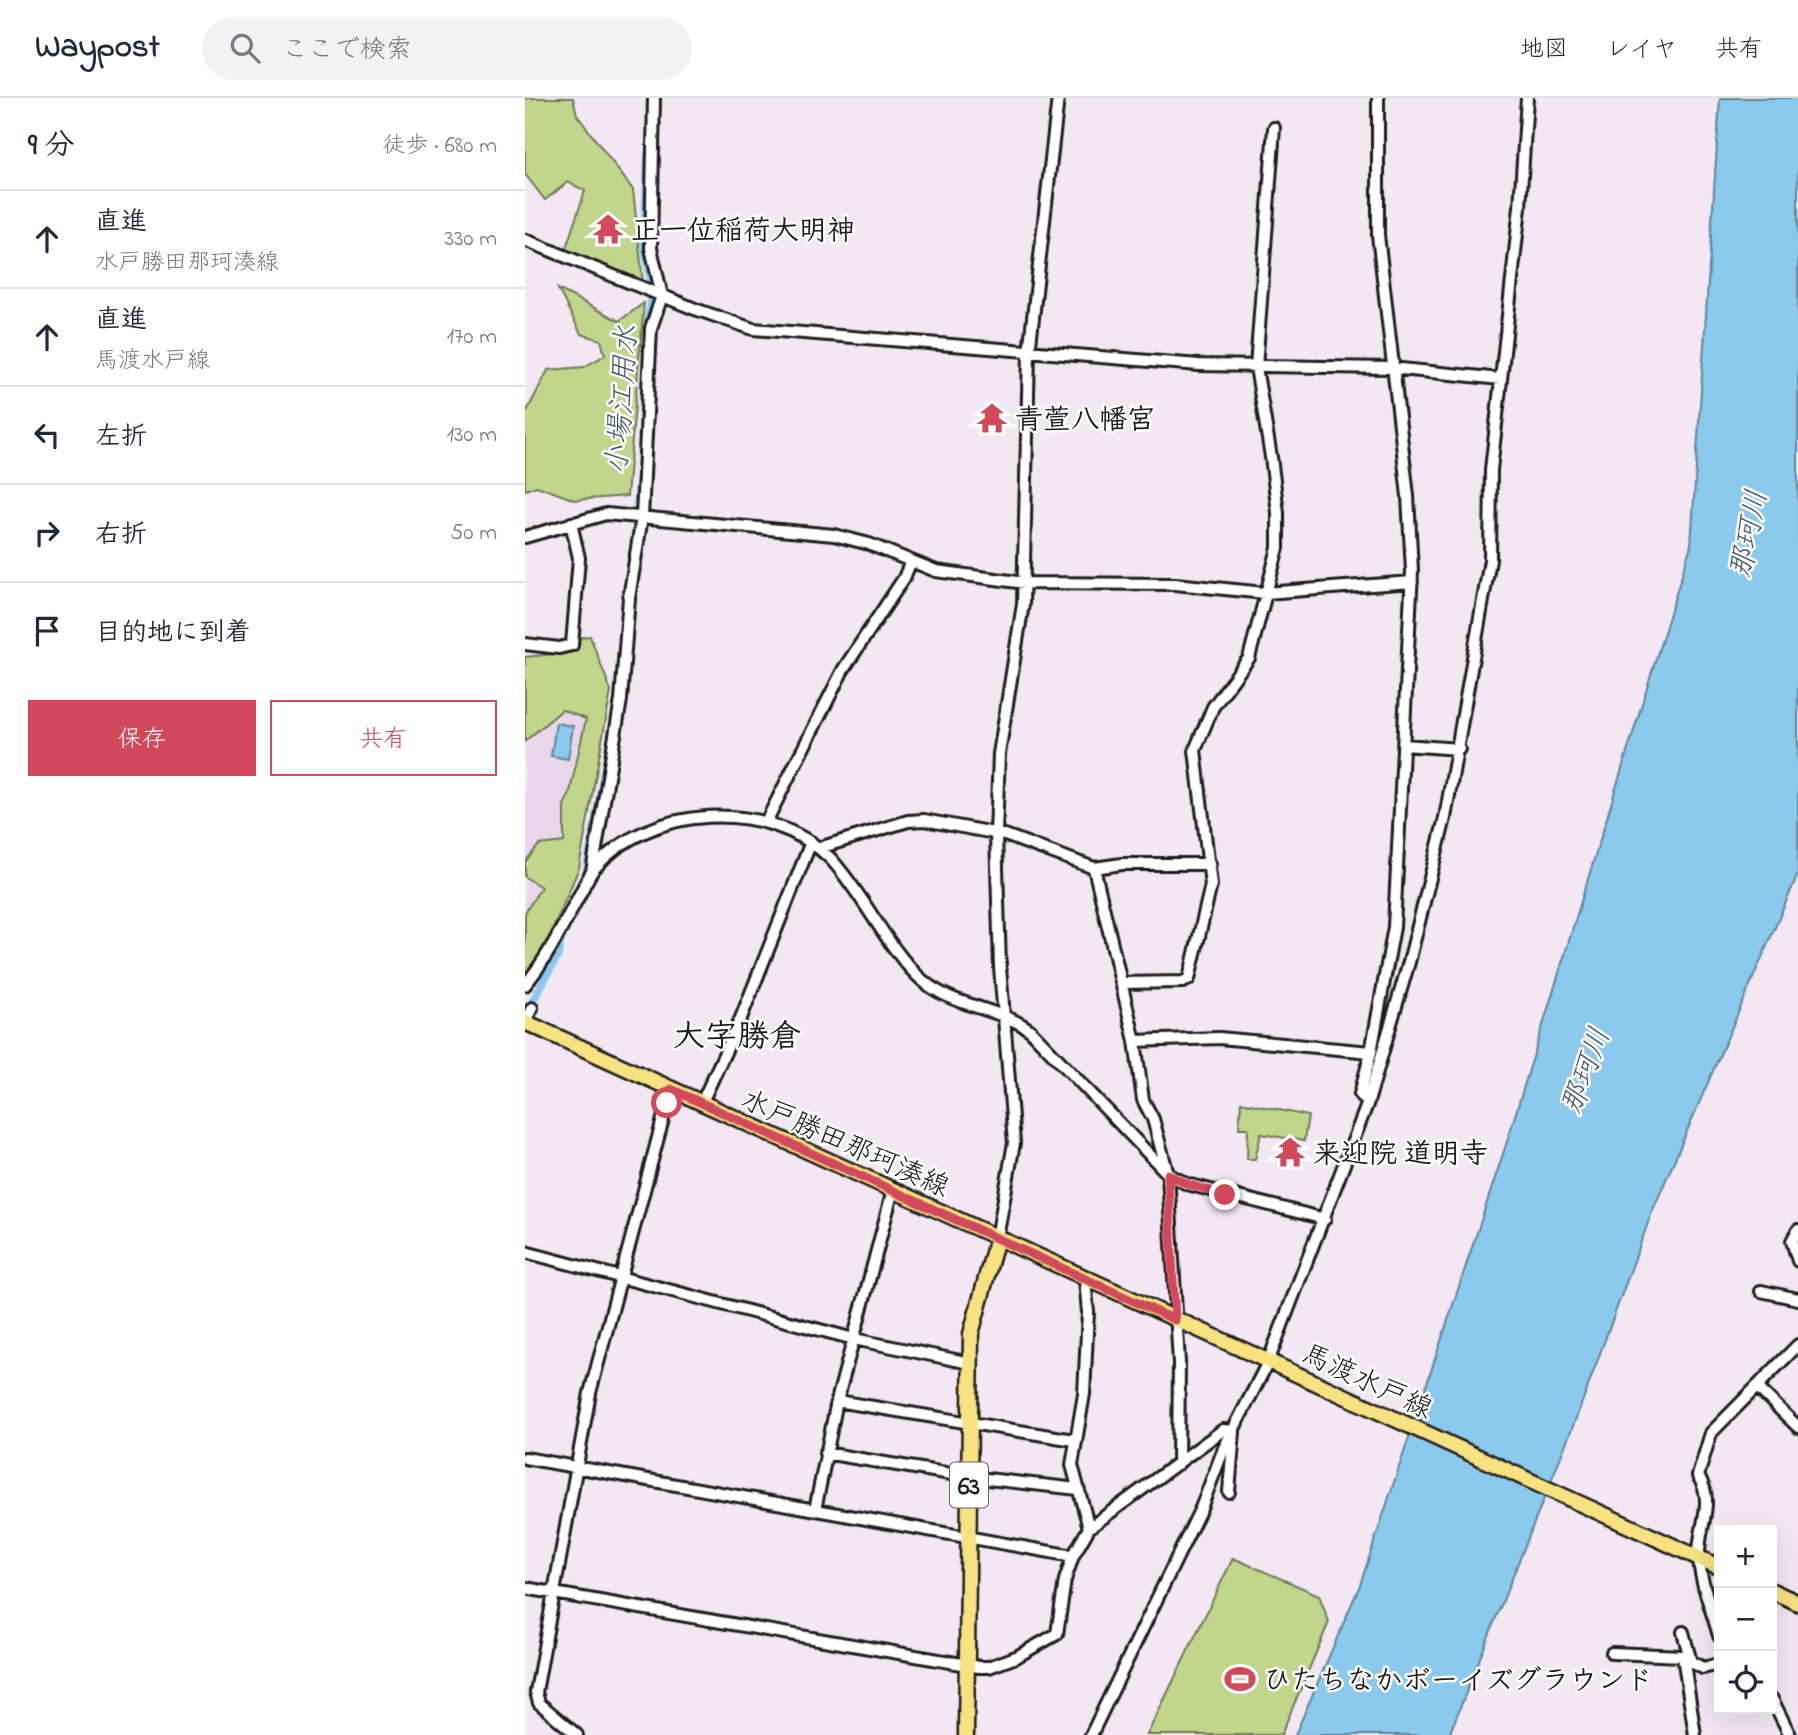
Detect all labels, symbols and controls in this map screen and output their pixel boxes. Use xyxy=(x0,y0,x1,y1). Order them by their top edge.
search box xyxy=(202,17,692,80)
text: Waypost xyxy=(35,24,160,72)
icon: search xyxy=(226,29,264,67)
text: ここで検索 xyxy=(282,32,412,70)
text: 地図 xyxy=(1520,33,1568,68)
text: レイヤ xyxy=(1606,33,1677,68)
text: 共有 xyxy=(1715,33,1763,68)
text: 9 分 xyxy=(28,125,75,169)
text: 徒歩 · 680 m xyxy=(382,130,497,163)
text: 直進 xyxy=(95,204,147,242)
temple icon: 正一位稲荷大明神 xyxy=(591,212,625,246)
place label: 正一位稲荷大明神 xyxy=(631,212,855,253)
icon: ahead xyxy=(28,220,66,258)
text: 330 m xyxy=(444,223,497,256)
text: 水戸勝田那珂湊線 xyxy=(95,247,279,280)
text: 直進 xyxy=(95,302,147,340)
icon: ahead xyxy=(28,318,66,356)
text: 170 m xyxy=(447,321,497,354)
water label: 小場江用水 xyxy=(597,324,651,477)
text: 馬渡水戸線 xyxy=(95,345,210,378)
temple icon: 青萱八幡宮 xyxy=(975,401,1009,435)
place label: 青萱八幡宮 xyxy=(1015,401,1155,442)
icon: left xyxy=(28,416,66,454)
text: 左折 xyxy=(95,419,147,457)
text: 130 m xyxy=(447,419,497,452)
water label: 那珂川 xyxy=(1721,486,1781,583)
icon: right xyxy=(28,514,66,552)
text: 右折 xyxy=(95,517,147,555)
text: 50 m xyxy=(450,517,497,550)
icon: arrive xyxy=(28,612,66,650)
text: 目的地に到着 xyxy=(95,615,251,653)
button: 保存 xyxy=(28,700,256,776)
button: 共有 xyxy=(270,700,497,776)
district label: 大字勝倉 xyxy=(673,1015,801,1062)
water label: 那珂川 xyxy=(1552,1022,1624,1122)
street label: 水戸勝田那珂湊線 xyxy=(734,1081,955,1209)
route start xyxy=(651,1087,682,1118)
temple icon: 来迎院 道明寺 xyxy=(1273,1135,1307,1169)
place label: 来迎院 道明寺 xyxy=(1313,1135,1488,1176)
route end xyxy=(1209,1179,1240,1210)
street label: 馬渡水戸線 xyxy=(1294,1335,1439,1431)
road number: 63 xyxy=(950,1462,988,1508)
map controls xyxy=(1714,1525,1777,1714)
button: + xyxy=(1714,1525,1777,1588)
button: − xyxy=(1714,1588,1777,1651)
button: locate xyxy=(1714,1651,1777,1714)
sports icon: ひたちなかボーイズグラウンド xyxy=(1223,1662,1257,1696)
place label: ひたちなかボーイズグラウンド xyxy=(1263,1662,1653,1703)

